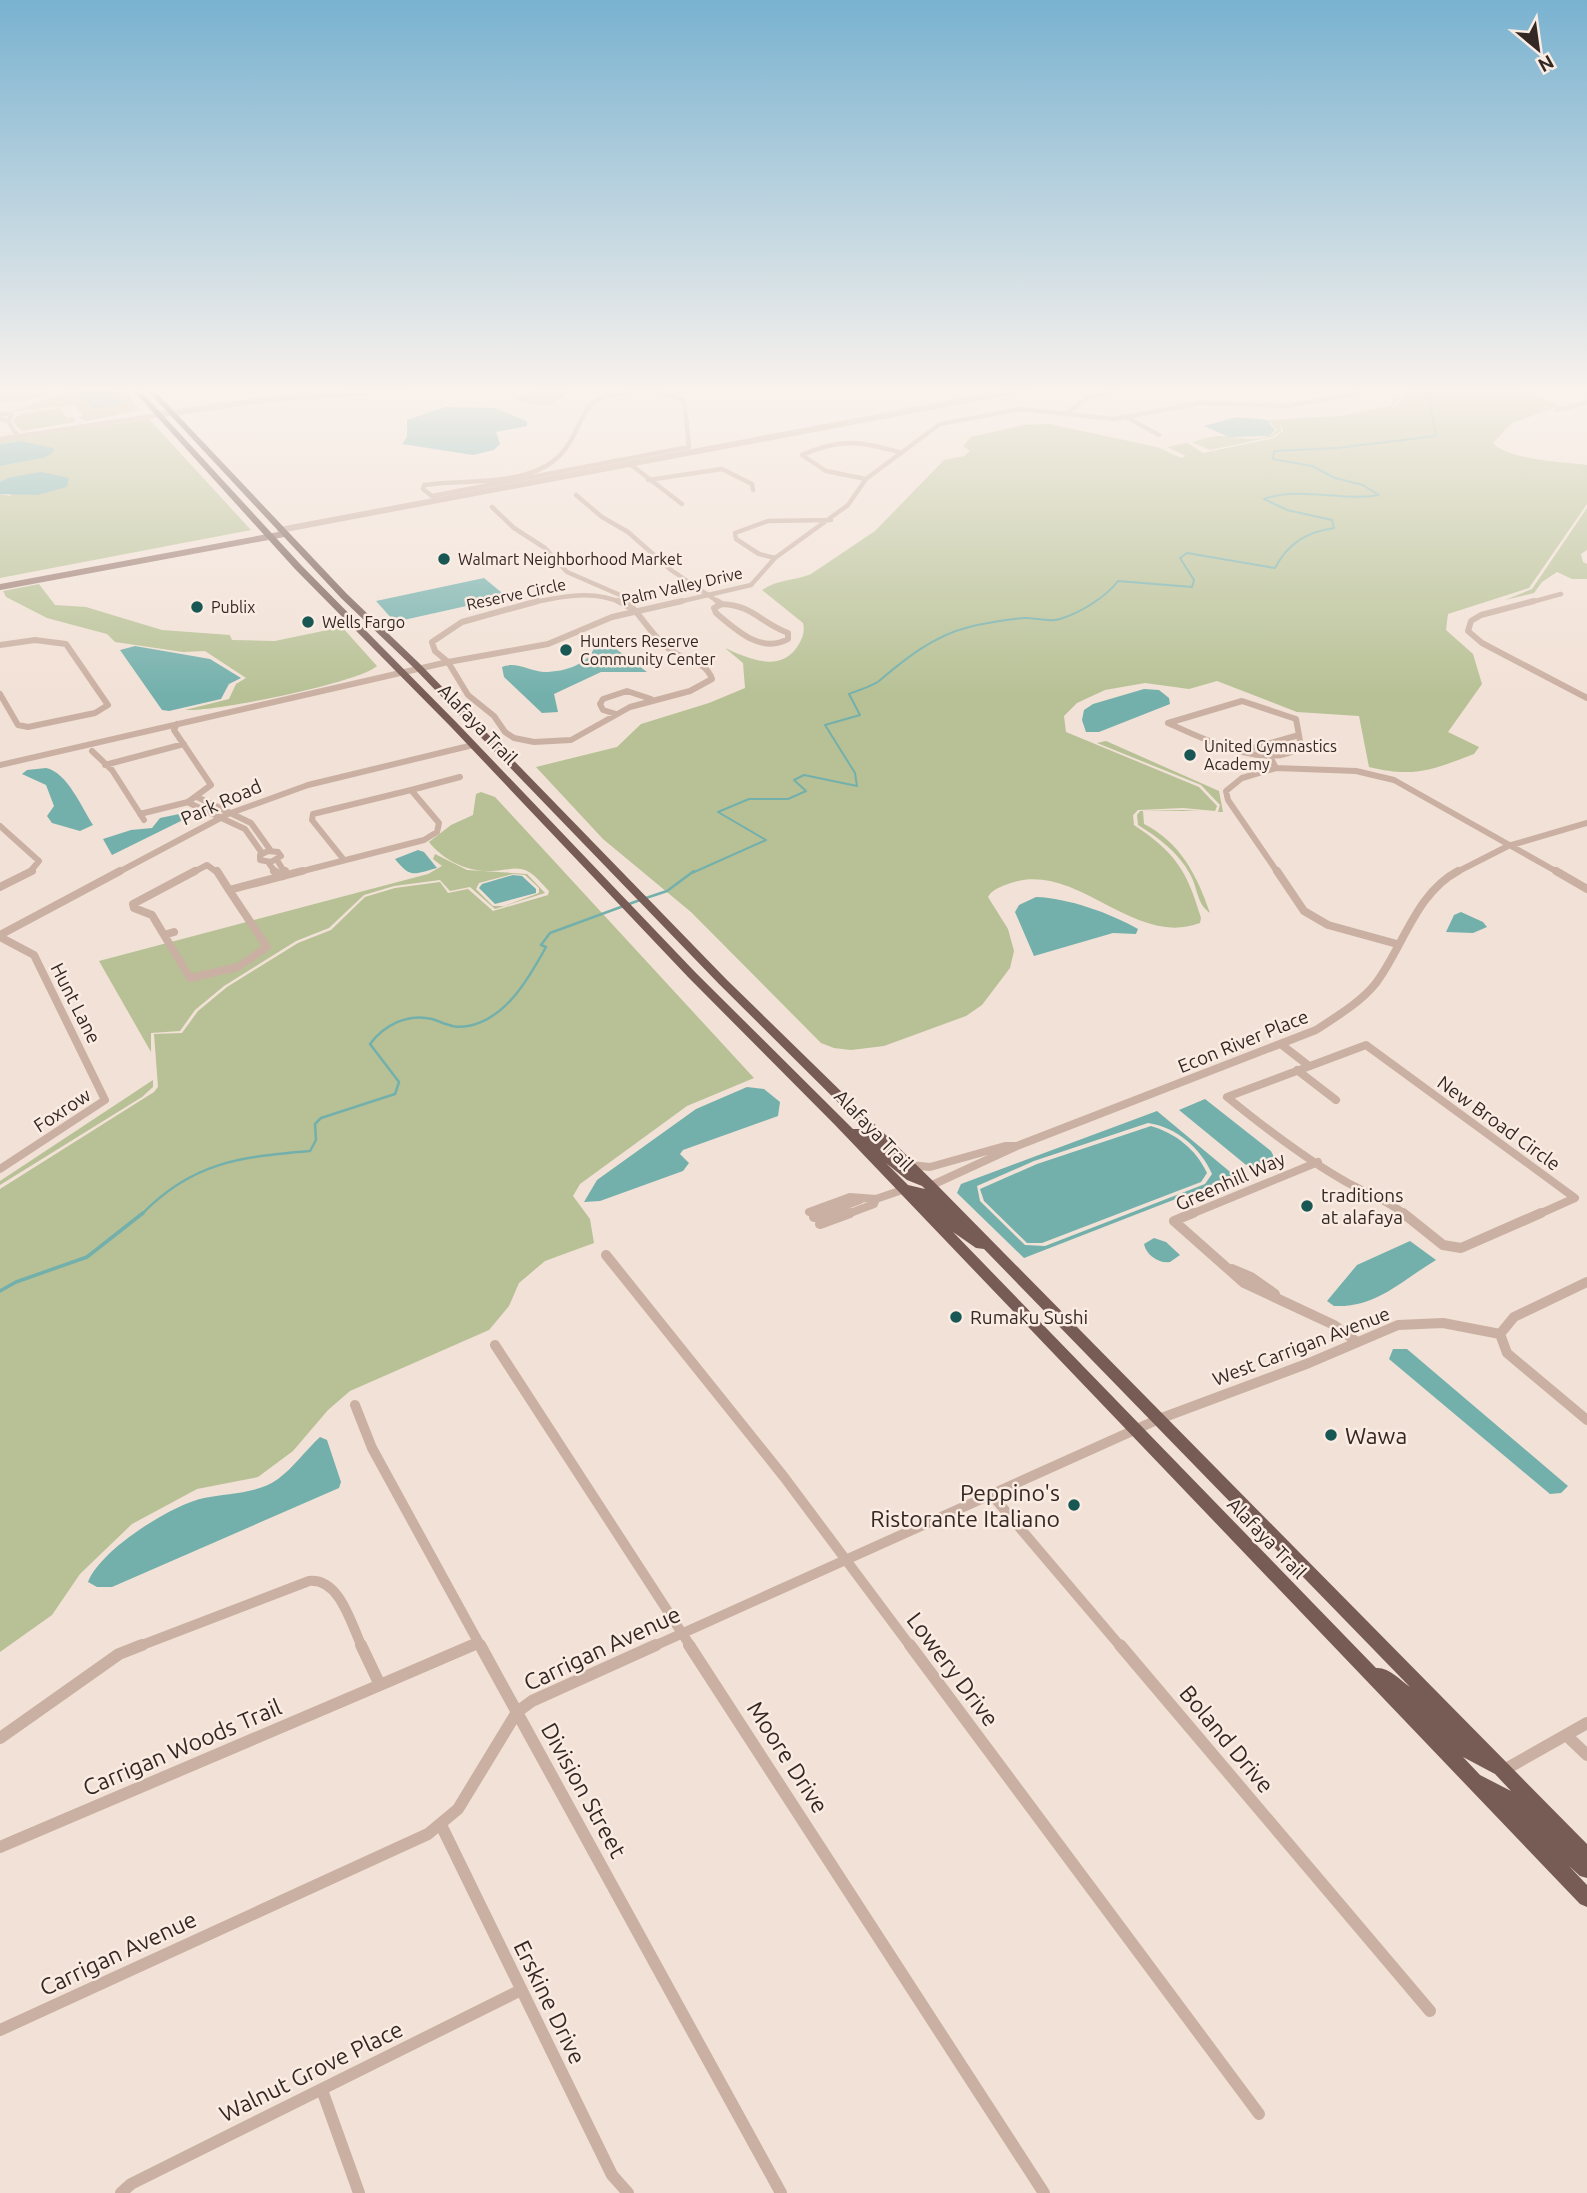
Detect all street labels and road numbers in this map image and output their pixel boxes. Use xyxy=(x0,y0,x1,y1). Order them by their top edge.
street label: Palm Valley Drive xyxy=(620,563,744,609)
street label: Reserve Circle xyxy=(465,575,567,613)
street label: Alafaya Trail xyxy=(434,679,522,769)
street label: Park Road xyxy=(177,774,265,830)
street label: Hunt Lane xyxy=(46,959,106,1047)
street label: Econ River Place xyxy=(1175,1005,1311,1077)
street label: New Broad Circle xyxy=(1433,1071,1565,1175)
street label: Foxrow xyxy=(29,1083,95,1137)
street label: Alafaya Trail xyxy=(830,1085,918,1175)
street label: Greenhill Way xyxy=(1172,1147,1288,1215)
street label: West Carrigan Avenue xyxy=(1209,1302,1393,1390)
street label: Alafaya Trail xyxy=(1223,1493,1311,1583)
street label: Carrigan Avenue xyxy=(520,1601,684,1695)
street label: Lowery Drive xyxy=(902,1607,1004,1731)
street label: Boland Drive xyxy=(1175,1680,1279,1798)
street label: Carrigan Woods Trail xyxy=(79,1694,285,1800)
street label: Moore Drive xyxy=(743,1697,833,1817)
street label: Division Street xyxy=(537,1718,631,1862)
street label: Carrigan Avenue xyxy=(36,1906,200,2000)
street label: Erskine Drive xyxy=(509,1936,591,2068)
street label: Walnut Grove Place xyxy=(215,2016,407,2126)

